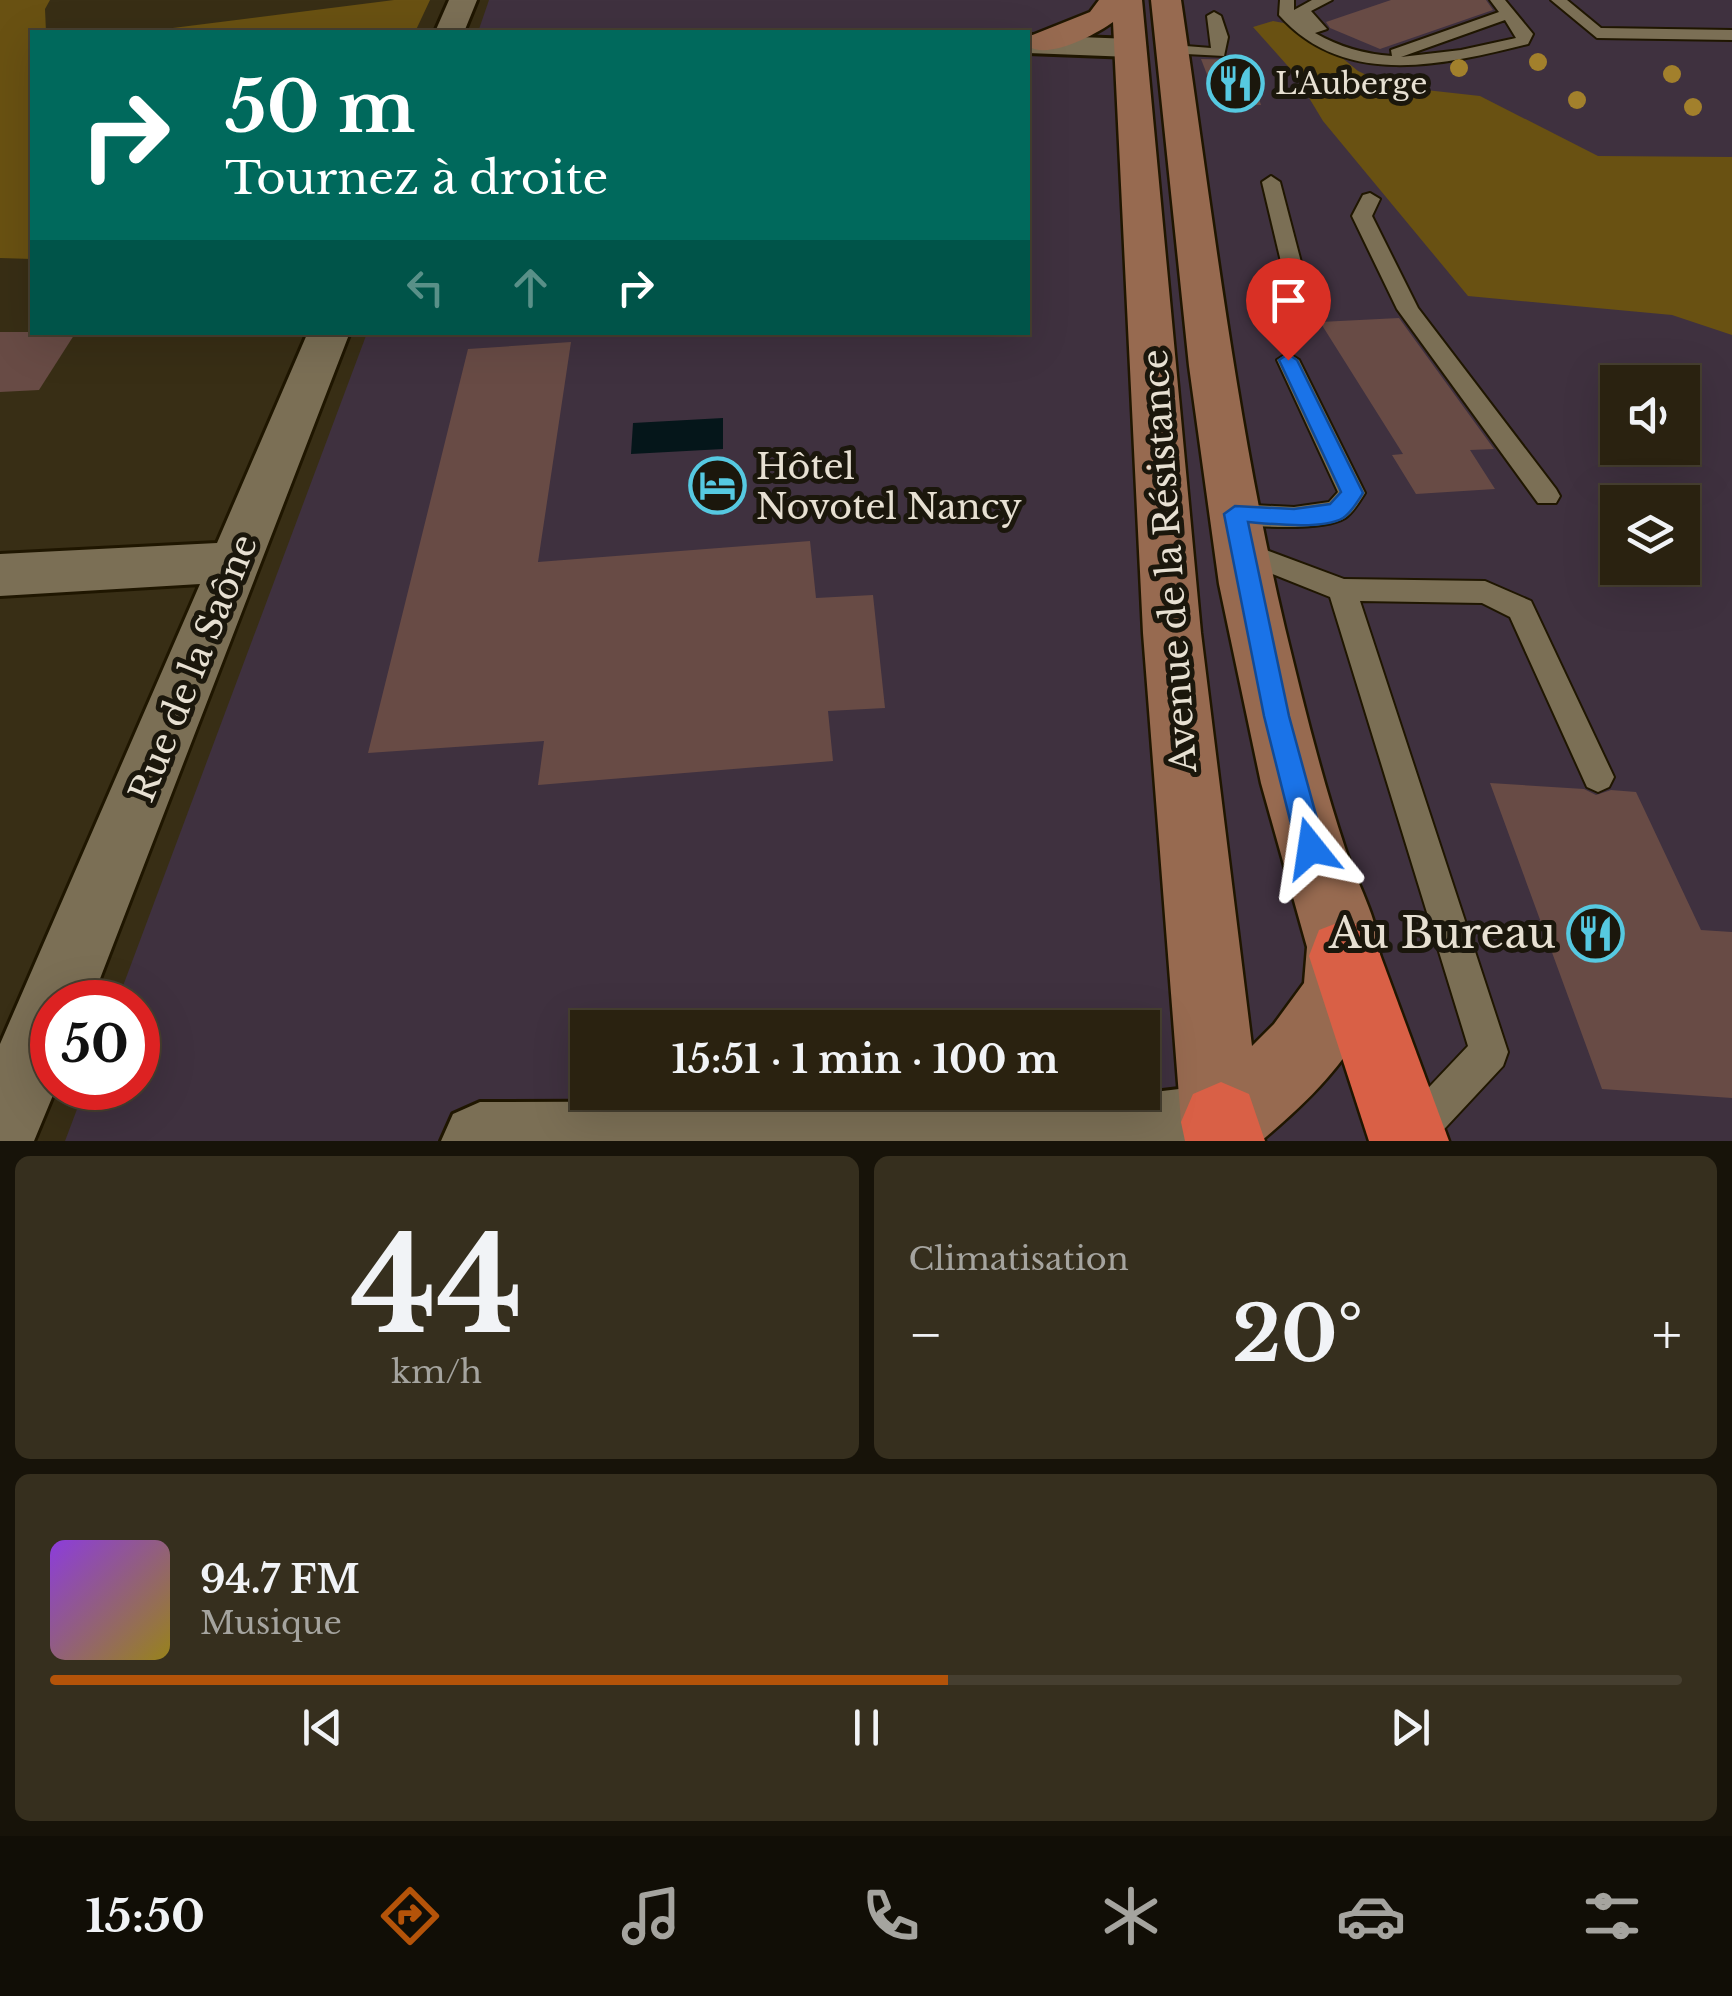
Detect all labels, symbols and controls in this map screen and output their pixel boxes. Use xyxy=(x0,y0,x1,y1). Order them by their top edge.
restaurant icon: L'Auberge xyxy=(1206,53,1266,113)
text: 50 m xyxy=(225,64,416,151)
place label: L'Auberge xyxy=(1275,65,1427,102)
icon: right xyxy=(60,70,190,200)
text: Tournez à droite xyxy=(225,150,608,206)
pin xyxy=(1246,258,1331,361)
icon: left xyxy=(398,260,453,315)
icon: ahead xyxy=(503,260,558,315)
icon: right xyxy=(608,260,663,315)
icon: arrive xyxy=(1261,273,1316,328)
street label: Avenue de la Résistance xyxy=(1133,348,1205,775)
map controls xyxy=(1600,365,1700,585)
button: sound xyxy=(1600,365,1700,465)
place label: Hôtel Novotel Nancy xyxy=(756,445,1022,528)
hotel icon: Hôtel Novotel Nancy xyxy=(687,456,747,516)
button: layers xyxy=(1600,485,1700,585)
street label: Rue de la Saône xyxy=(120,528,266,808)
position arrow xyxy=(1259,796,1363,900)
restaurant icon: Au Bureau xyxy=(1565,903,1625,963)
place label: Au Bureau xyxy=(1328,907,1556,959)
speed limit sign: 50 xyxy=(30,980,160,1110)
text: 15:51 · 1 min · 100 m xyxy=(671,1036,1059,1083)
text: 44 xyxy=(350,1206,523,1367)
text: Climatisation xyxy=(909,1239,1129,1279)
text: 20° xyxy=(1232,1288,1363,1381)
text: − xyxy=(909,1301,943,1369)
text: + xyxy=(1652,1301,1682,1369)
text: km/h xyxy=(391,1352,482,1392)
text: 94.7 FM xyxy=(200,1556,360,1603)
text: Musique xyxy=(200,1603,342,1643)
icon: previous xyxy=(295,1700,350,1755)
icon: pause xyxy=(839,1700,894,1755)
icon: next xyxy=(1383,1700,1438,1755)
icon: directions xyxy=(375,1881,445,1951)
icon: music xyxy=(616,1881,686,1951)
icon: phone xyxy=(856,1881,926,1951)
icon: climate xyxy=(1096,1881,1166,1951)
icon: car xyxy=(1336,1881,1406,1951)
icon: filters xyxy=(1577,1881,1647,1951)
text: 15:50 xyxy=(85,1888,205,1944)

